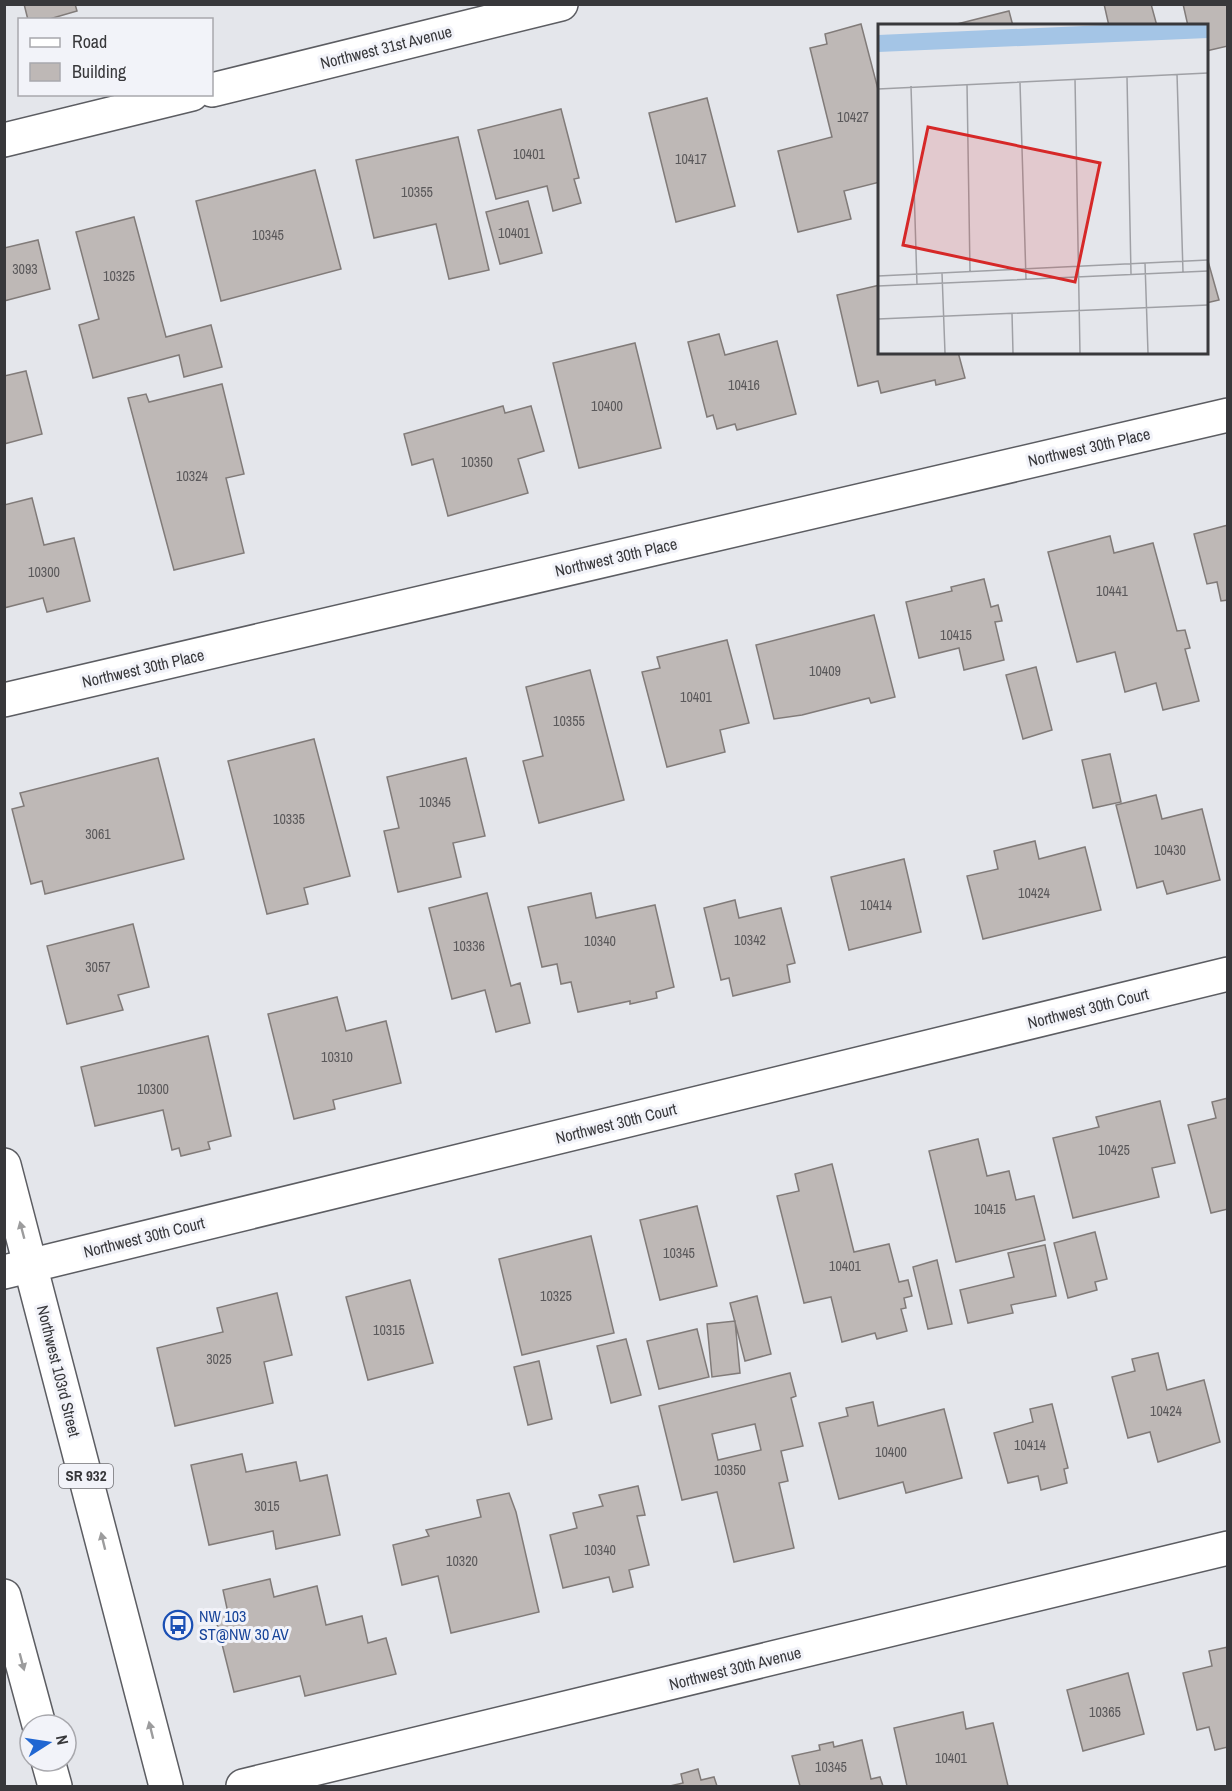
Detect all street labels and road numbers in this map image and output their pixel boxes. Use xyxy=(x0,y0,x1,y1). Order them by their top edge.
street label: Northwest 31st Avenue xyxy=(318,20,454,74)
street label: Northwest 30th Place xyxy=(1026,422,1152,472)
street label: Northwest 30th Place xyxy=(553,532,679,582)
street label: Northwest 30th Place xyxy=(80,643,206,693)
street label: Northwest 30th Court xyxy=(1025,982,1151,1034)
street label: Northwest 30th Court xyxy=(553,1097,679,1149)
street label: Northwest 30th Court xyxy=(81,1211,207,1263)
street label: Northwest 103rd Street xyxy=(32,1303,86,1439)
road number: SR 932 xyxy=(59,1464,113,1488)
street label: Northwest 30th Avenue xyxy=(667,1641,803,1695)

